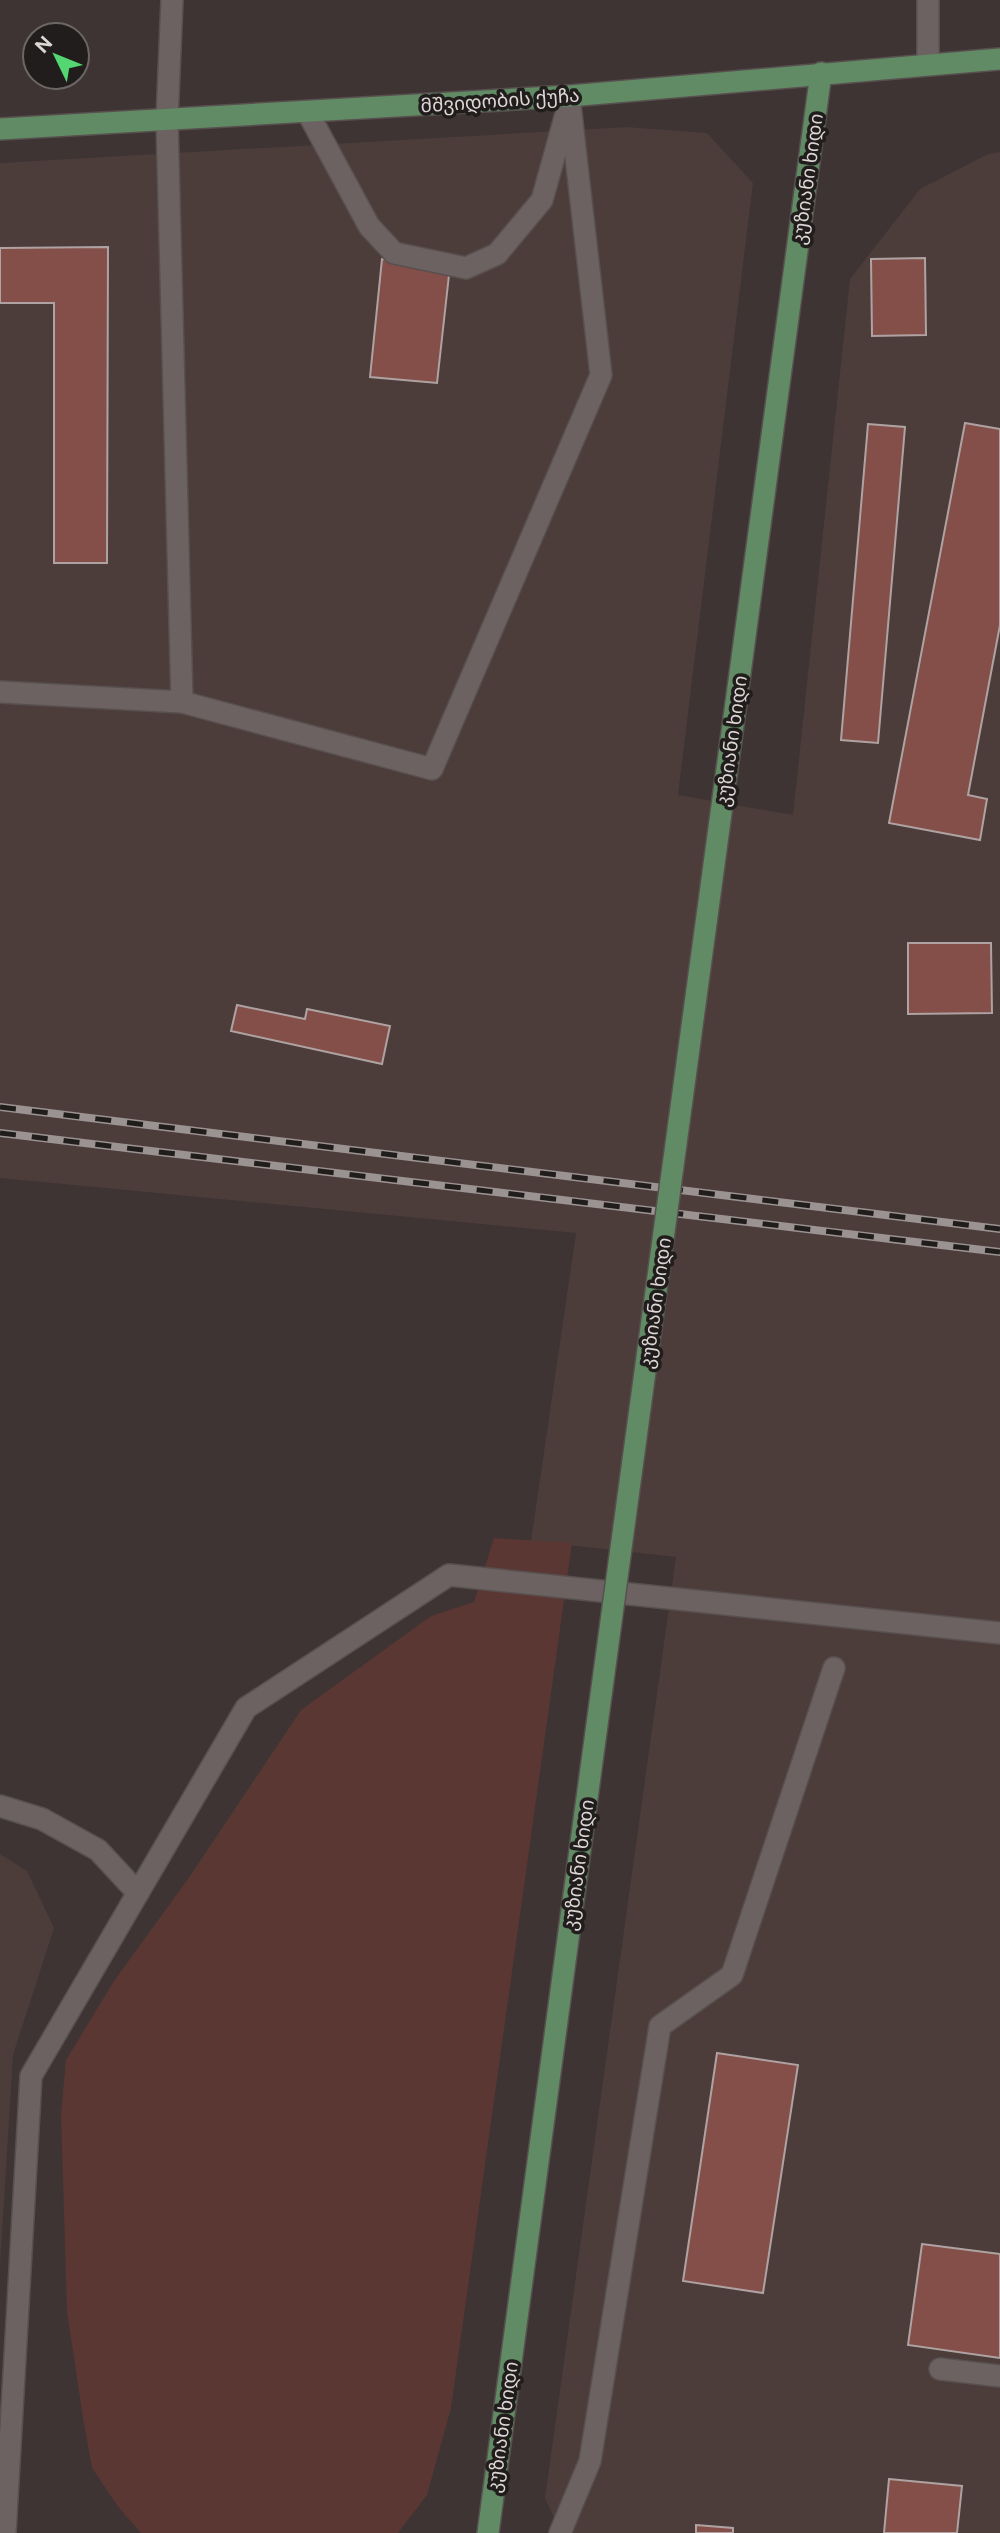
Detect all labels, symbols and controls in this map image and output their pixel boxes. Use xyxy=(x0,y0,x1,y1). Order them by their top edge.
north arrow xyxy=(21,21,91,91)
text: N xyxy=(30,31,57,57)
street label: მშვიდობის ქუჩა xyxy=(420,83,580,119)
street label: კუზიანი ხიდი xyxy=(787,112,829,246)
street label: კუზიანი ხიდი xyxy=(711,674,753,808)
street label: კუზიანი ხიდი xyxy=(635,1236,677,1370)
street label: კუზიანი ხიდი xyxy=(558,1798,600,1932)
street label: კუზიანი ხიდი xyxy=(482,2360,524,2494)

